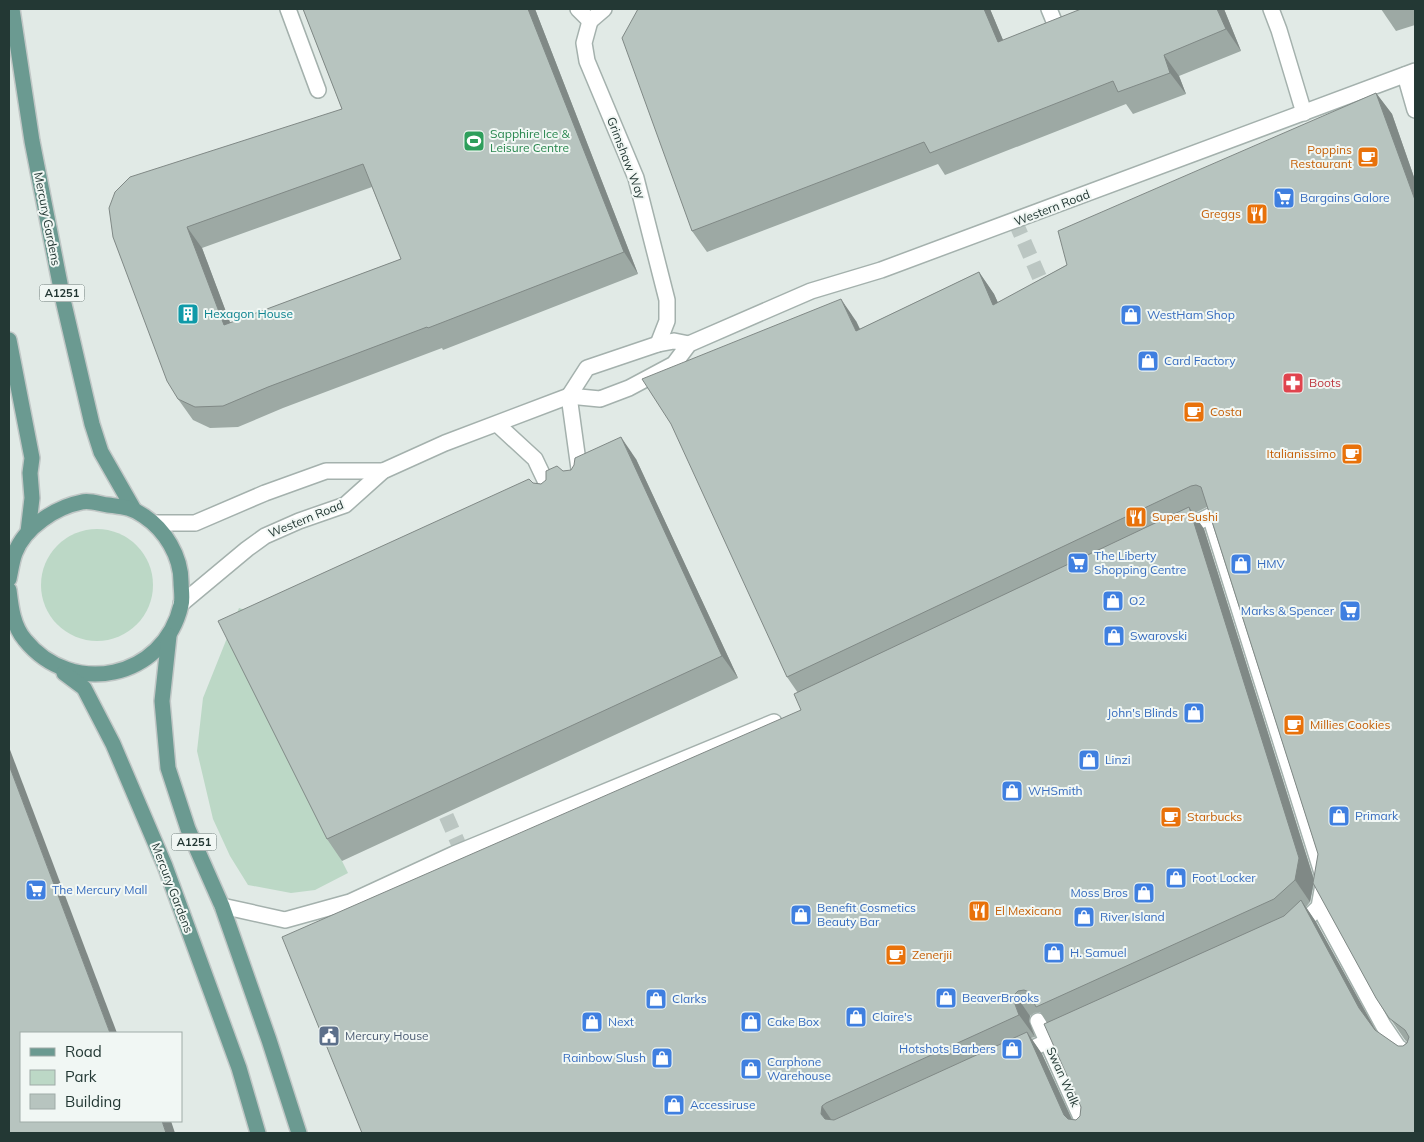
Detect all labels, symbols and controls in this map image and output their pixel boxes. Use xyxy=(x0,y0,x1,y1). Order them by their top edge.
street label: Grimshaw Way xyxy=(604,115,649,201)
place label: Sapphire Ice & Leisure Centre xyxy=(490,126,570,155)
sports icon: Sapphire Ice & Leisure Centre xyxy=(462,129,486,153)
place label: Poppins Restaurant xyxy=(1290,142,1352,171)
cafe icon: Poppins Restaurant xyxy=(1356,145,1380,169)
street label: Mercury Gardens xyxy=(31,171,64,267)
street label: Western Road xyxy=(1012,186,1092,229)
supermarket icon: Bargains Galore xyxy=(1272,186,1296,210)
place label: Bargains Galore xyxy=(1300,190,1390,205)
restaurant icon: Greggs xyxy=(1245,202,1269,226)
place label: Greggs xyxy=(1201,206,1241,221)
road number: A1251 xyxy=(40,284,84,302)
building icon: Hexagon House xyxy=(176,302,200,326)
shop icon: WestHam Shop xyxy=(1119,303,1143,327)
place label: Hexagon House xyxy=(204,306,293,321)
place label: WestHam Shop xyxy=(1147,307,1235,322)
shop icon: Card Factory xyxy=(1136,349,1160,373)
place label: Card Factory xyxy=(1164,353,1236,368)
pharmacy icon: Boots xyxy=(1281,371,1305,395)
place label: Boots xyxy=(1309,375,1341,390)
cafe icon: Costa xyxy=(1182,400,1206,424)
place label: Costa xyxy=(1210,404,1242,419)
cafe icon: Italianissimo xyxy=(1340,442,1364,466)
place label: Italianissimo xyxy=(1267,446,1336,461)
street label: Western Road xyxy=(266,497,346,540)
restaurant icon: Super Sushi xyxy=(1124,505,1148,529)
place label: Super Sushi xyxy=(1152,509,1218,524)
place label: The Liberty Shopping Centre xyxy=(1094,548,1186,577)
supermarket icon: The Liberty Shopping Centre xyxy=(1066,551,1090,575)
shop icon: HMV xyxy=(1229,552,1253,576)
place label: HMV xyxy=(1257,556,1285,571)
shop icon: O2 xyxy=(1101,589,1125,613)
place label: O2 xyxy=(1129,593,1145,608)
supermarket icon: Marks & Spencer xyxy=(1338,599,1362,623)
place label: Marks & Spencer xyxy=(1241,603,1335,618)
shop icon: Swarovski xyxy=(1102,624,1126,648)
place label: Swarovski xyxy=(1130,628,1187,643)
shop icon: John's Blinds xyxy=(1182,701,1206,725)
place label: John's Blinds xyxy=(1107,705,1178,720)
cafe icon: Millies Cookies xyxy=(1282,713,1306,737)
place label: Millies Cookies xyxy=(1310,717,1390,732)
shop icon: Linzi xyxy=(1077,748,1101,772)
place label: Linzi xyxy=(1105,752,1131,767)
shop icon: WHSmith xyxy=(1000,779,1024,803)
place label: WHSmith xyxy=(1028,783,1083,798)
shop icon: Primark xyxy=(1327,804,1351,828)
cafe icon: Starbucks xyxy=(1159,805,1183,829)
place label: Primark xyxy=(1355,808,1399,823)
place label: Starbucks xyxy=(1187,809,1242,824)
road number: A1251 xyxy=(172,834,216,850)
street label: Mercury Gardens xyxy=(148,841,197,935)
shop icon: Foot Locker xyxy=(1164,866,1188,890)
place label: Foot Locker xyxy=(1192,870,1256,885)
supermarket icon: The Mercury Mall xyxy=(24,878,48,902)
shop icon: Moss Bros xyxy=(1132,881,1156,905)
place label: The Mercury Mall xyxy=(52,882,147,897)
place label: Moss Bros xyxy=(1071,885,1128,900)
restaurant icon: El Mexicana xyxy=(967,899,991,923)
place label: Benefit Cosmetics Beauty Bar xyxy=(817,900,916,929)
shop icon: Benefit Cosmetics Beauty Bar xyxy=(789,903,813,927)
place label: El Mexicana xyxy=(995,903,1061,918)
shop icon: River Island xyxy=(1072,905,1096,929)
place label: River Island xyxy=(1100,909,1165,924)
shop icon: H. Samuel xyxy=(1042,941,1066,965)
cafe icon: Zenerjii xyxy=(884,943,908,967)
place label: H. Samuel xyxy=(1070,945,1127,960)
place label: Zenerjii xyxy=(912,947,952,962)
shop icon: BeaverBrooks xyxy=(934,986,958,1010)
shop icon: Clarks xyxy=(644,987,668,1011)
place label: BeaverBrooks xyxy=(962,990,1039,1005)
place label: Clarks xyxy=(672,991,707,1006)
shop icon: Claire's xyxy=(844,1005,868,1029)
place label: Claire's xyxy=(872,1009,913,1024)
shop icon: Next xyxy=(580,1010,604,1034)
shop icon: Cake Box xyxy=(739,1010,763,1034)
place label: Next xyxy=(608,1014,634,1029)
place label: Cake Box xyxy=(767,1014,820,1029)
public building icon: Mercury House xyxy=(317,1024,341,1048)
place label: Mercury House xyxy=(345,1028,429,1043)
legend xyxy=(20,1032,182,1122)
shop icon: Hotshots Barbers xyxy=(1000,1037,1024,1061)
place label: Hotshots Barbers xyxy=(899,1041,996,1056)
text: Road xyxy=(65,1042,102,1061)
street label: Swan Walk xyxy=(1044,1045,1084,1110)
shop icon: Rainbow Slush xyxy=(650,1046,674,1070)
place label: Rainbow Slush xyxy=(563,1050,646,1065)
place label: Carphone Warehouse xyxy=(767,1054,831,1083)
shop icon: Carphone Warehouse xyxy=(739,1057,763,1081)
text: Park xyxy=(65,1067,97,1086)
text: Building xyxy=(65,1092,121,1111)
shop icon: Accessiruse xyxy=(662,1093,686,1117)
place label: Accessiruse xyxy=(690,1097,755,1112)

